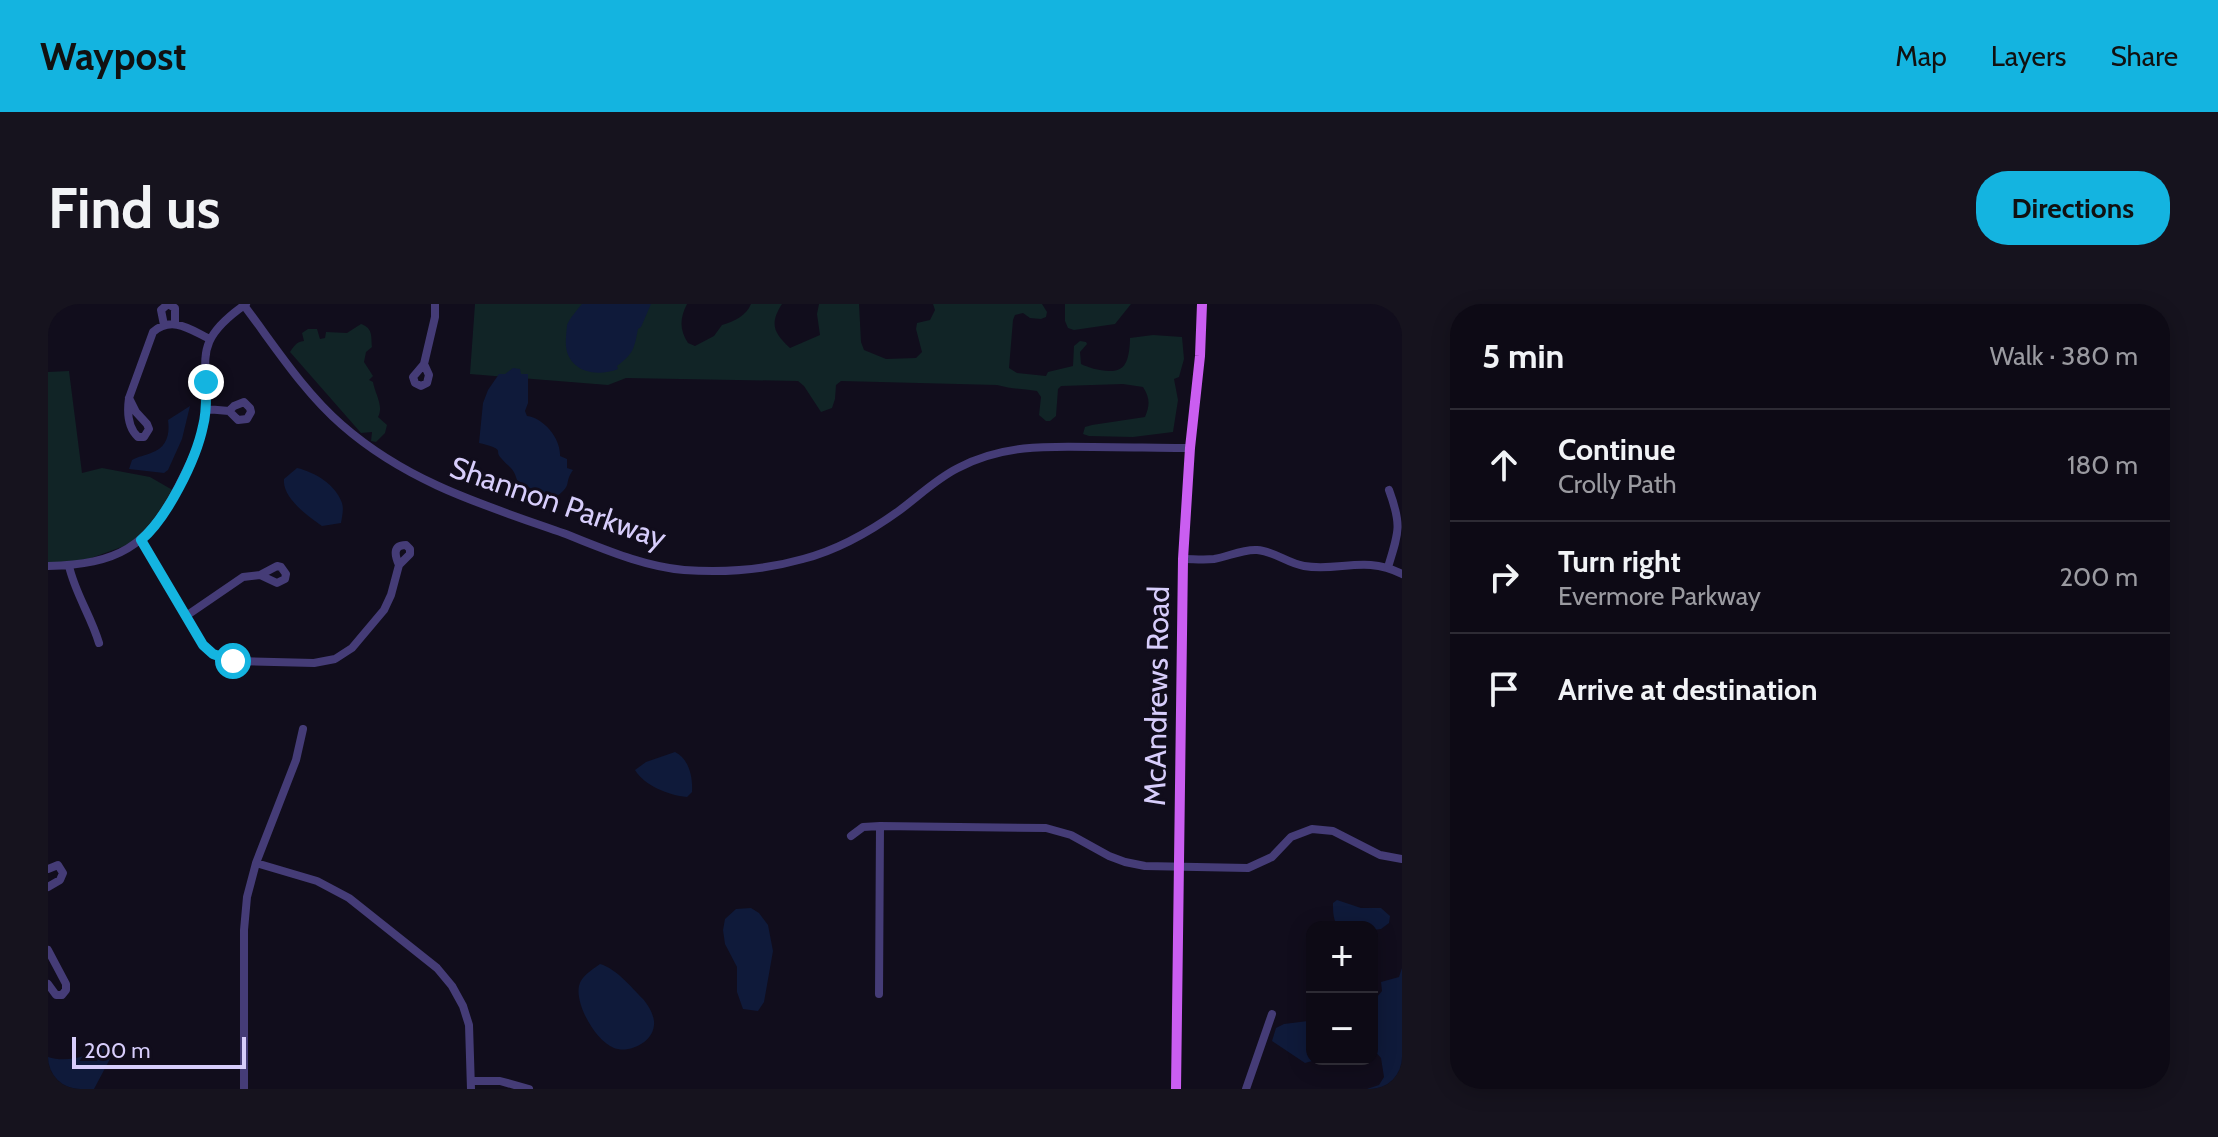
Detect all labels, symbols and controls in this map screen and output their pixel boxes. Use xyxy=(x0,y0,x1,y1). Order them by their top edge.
text: Waypost xyxy=(40,33,186,80)
text: Map xyxy=(1895,39,1947,73)
text: Layers xyxy=(1991,39,2066,73)
text: Share xyxy=(2110,39,2178,73)
button: Directions xyxy=(1976,171,2170,245)
text: Find us xyxy=(48,174,221,242)
text: 5 min xyxy=(1482,335,1564,377)
text: Walk · 380 m xyxy=(1990,340,2138,372)
route end xyxy=(188,364,224,400)
text: Continue xyxy=(1558,431,1675,468)
icon: ahead xyxy=(1482,443,1526,487)
street label: Shannon Parkway xyxy=(445,448,671,557)
text: 180 m xyxy=(2067,449,2138,481)
text: Crolly Path xyxy=(1558,468,1677,500)
text: Turn right xyxy=(1558,543,1681,580)
icon: right xyxy=(1482,555,1526,599)
text: 200 m xyxy=(2059,561,2138,593)
text: Evermore Parkway xyxy=(1558,580,1761,612)
street label: McAndrews Road xyxy=(1136,586,1177,806)
route start xyxy=(215,643,251,679)
icon: arrive xyxy=(1482,667,1526,711)
text: Arrive at destination xyxy=(1558,671,1818,708)
map controls xyxy=(1306,921,1378,1065)
button: + xyxy=(1306,921,1378,993)
button: − xyxy=(1306,993,1378,1065)
scale bar xyxy=(72,1033,246,1069)
text: 200 m xyxy=(84,1037,150,1064)

